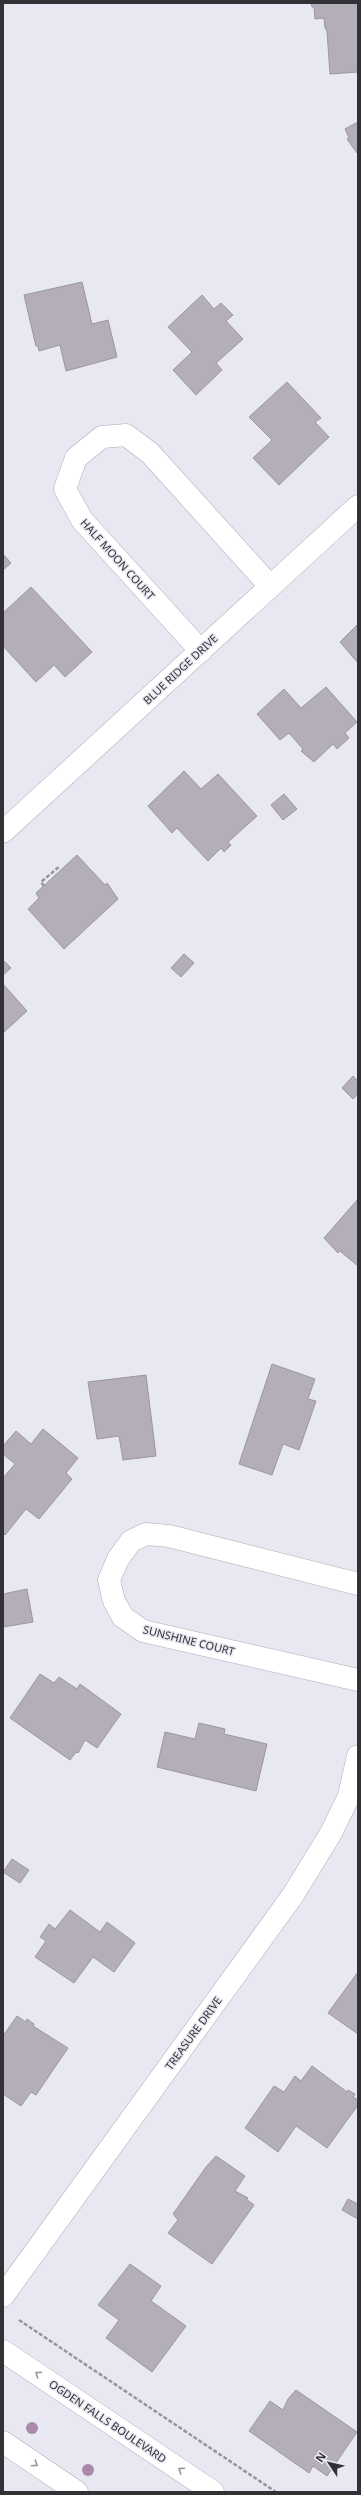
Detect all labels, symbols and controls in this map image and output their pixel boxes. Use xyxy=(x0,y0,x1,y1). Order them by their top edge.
street label: HALF MOON COURT xyxy=(78,515,158,603)
street label: BLUE RIDGE DRIVE xyxy=(140,631,220,707)
street label: SUNSHINE COURT xyxy=(142,1621,236,1659)
street label: TREASURE DRIVE xyxy=(161,1993,225,2073)
one-way arrow xyxy=(35,2371,42,2379)
street label: OGDEN FALLS BOULEVARD xyxy=(46,2376,170,2466)
north arrow xyxy=(309,2443,349,2483)
text: N xyxy=(312,2449,329,2465)
one-way arrow xyxy=(31,2459,38,2467)
one-way arrow xyxy=(178,2468,185,2475)

